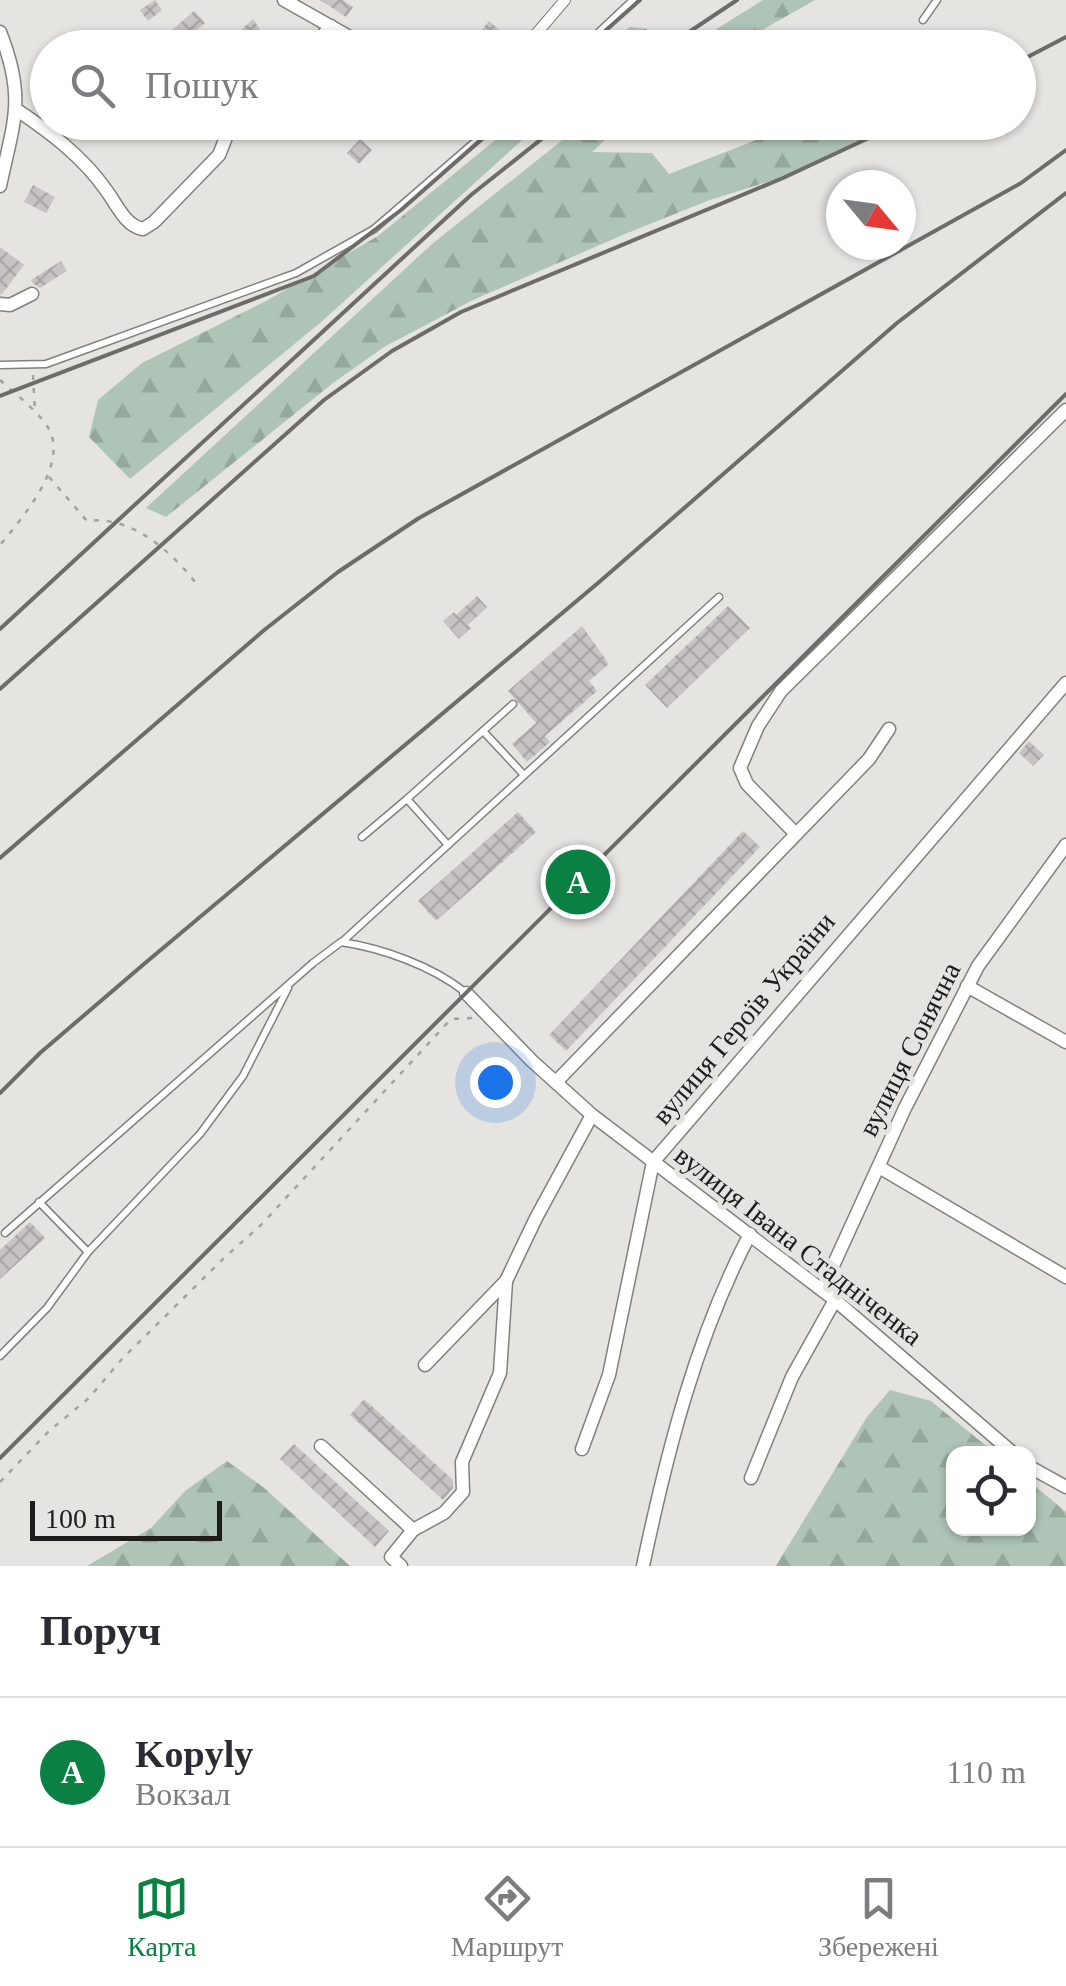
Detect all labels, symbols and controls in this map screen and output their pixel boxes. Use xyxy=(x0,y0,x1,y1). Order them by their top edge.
search box xyxy=(30,30,1036,140)
icon: search xyxy=(65,58,120,113)
text: Пошук xyxy=(145,64,258,106)
north arrow xyxy=(826,170,916,260)
pin: A xyxy=(546,844,610,920)
street label: вулиця Героїв України xyxy=(646,906,841,1130)
street label: вулиця Сонячна xyxy=(852,957,967,1141)
your location xyxy=(470,1057,521,1108)
street label: вулиця Івана Стадніченка xyxy=(669,1139,929,1352)
map controls xyxy=(946,1446,1036,1536)
button: locate xyxy=(946,1446,1036,1536)
scale bar xyxy=(30,1496,222,1540)
text: 100 m xyxy=(45,1503,116,1534)
text: Поруч xyxy=(40,1608,161,1654)
text: Kopyly xyxy=(135,1733,253,1775)
text: A xyxy=(61,1754,84,1790)
text: 110 m xyxy=(946,1754,1026,1790)
text: Вокзал xyxy=(135,1776,231,1812)
tab: Карта xyxy=(127,1871,197,1963)
tab: Маршрут xyxy=(451,1871,564,1963)
tab: Збережені xyxy=(818,1871,939,1963)

